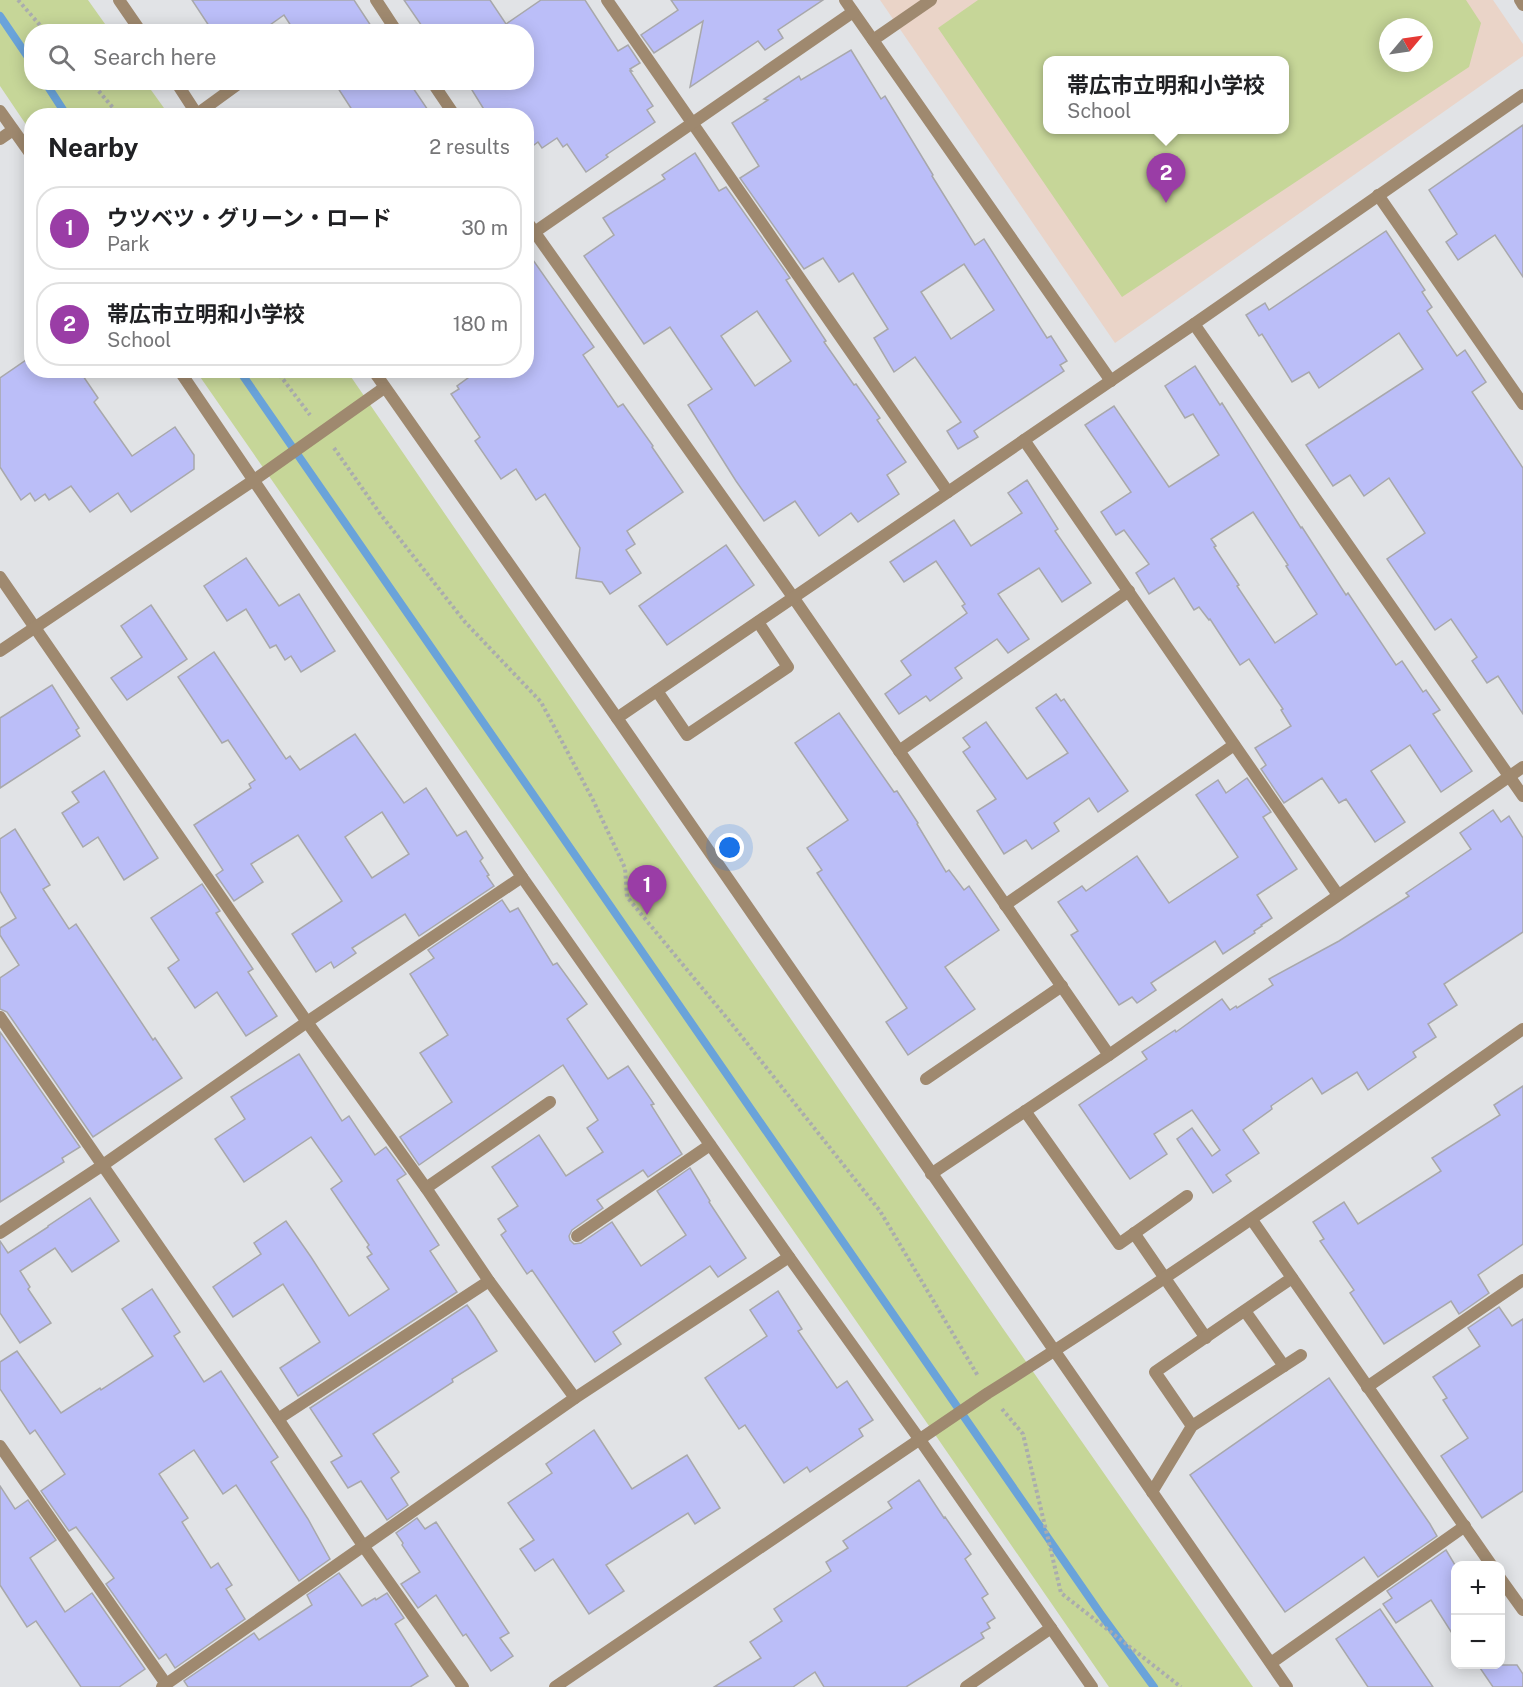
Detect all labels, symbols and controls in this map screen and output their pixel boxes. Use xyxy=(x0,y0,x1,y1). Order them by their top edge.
north arrow xyxy=(1379,18,1433,72)
search box xyxy=(24,24,534,90)
icon: search xyxy=(45,41,78,74)
text: Search here xyxy=(93,44,217,70)
popup xyxy=(1043,56,1289,134)
text: 帯広市立明和小学校 xyxy=(1067,72,1265,98)
text: School xyxy=(1067,99,1131,123)
text: Nearby xyxy=(48,132,138,163)
text: 2 results xyxy=(429,135,510,159)
pin: 2 xyxy=(1146,154,1186,203)
text: ウツベツ・グリーン・ロード xyxy=(107,205,392,231)
text: 1 xyxy=(65,216,74,240)
text: 30 m xyxy=(461,216,508,240)
text: Park xyxy=(107,232,150,256)
text: 帯広市立明和小学校 xyxy=(107,301,305,327)
text: 2 xyxy=(63,312,76,336)
text: 180 m xyxy=(453,312,508,336)
text: School xyxy=(107,328,171,352)
your location xyxy=(715,833,744,862)
pin: 1 xyxy=(628,866,666,915)
map controls xyxy=(1451,1561,1505,1669)
button: + xyxy=(1451,1561,1505,1615)
button: − xyxy=(1451,1615,1505,1669)

